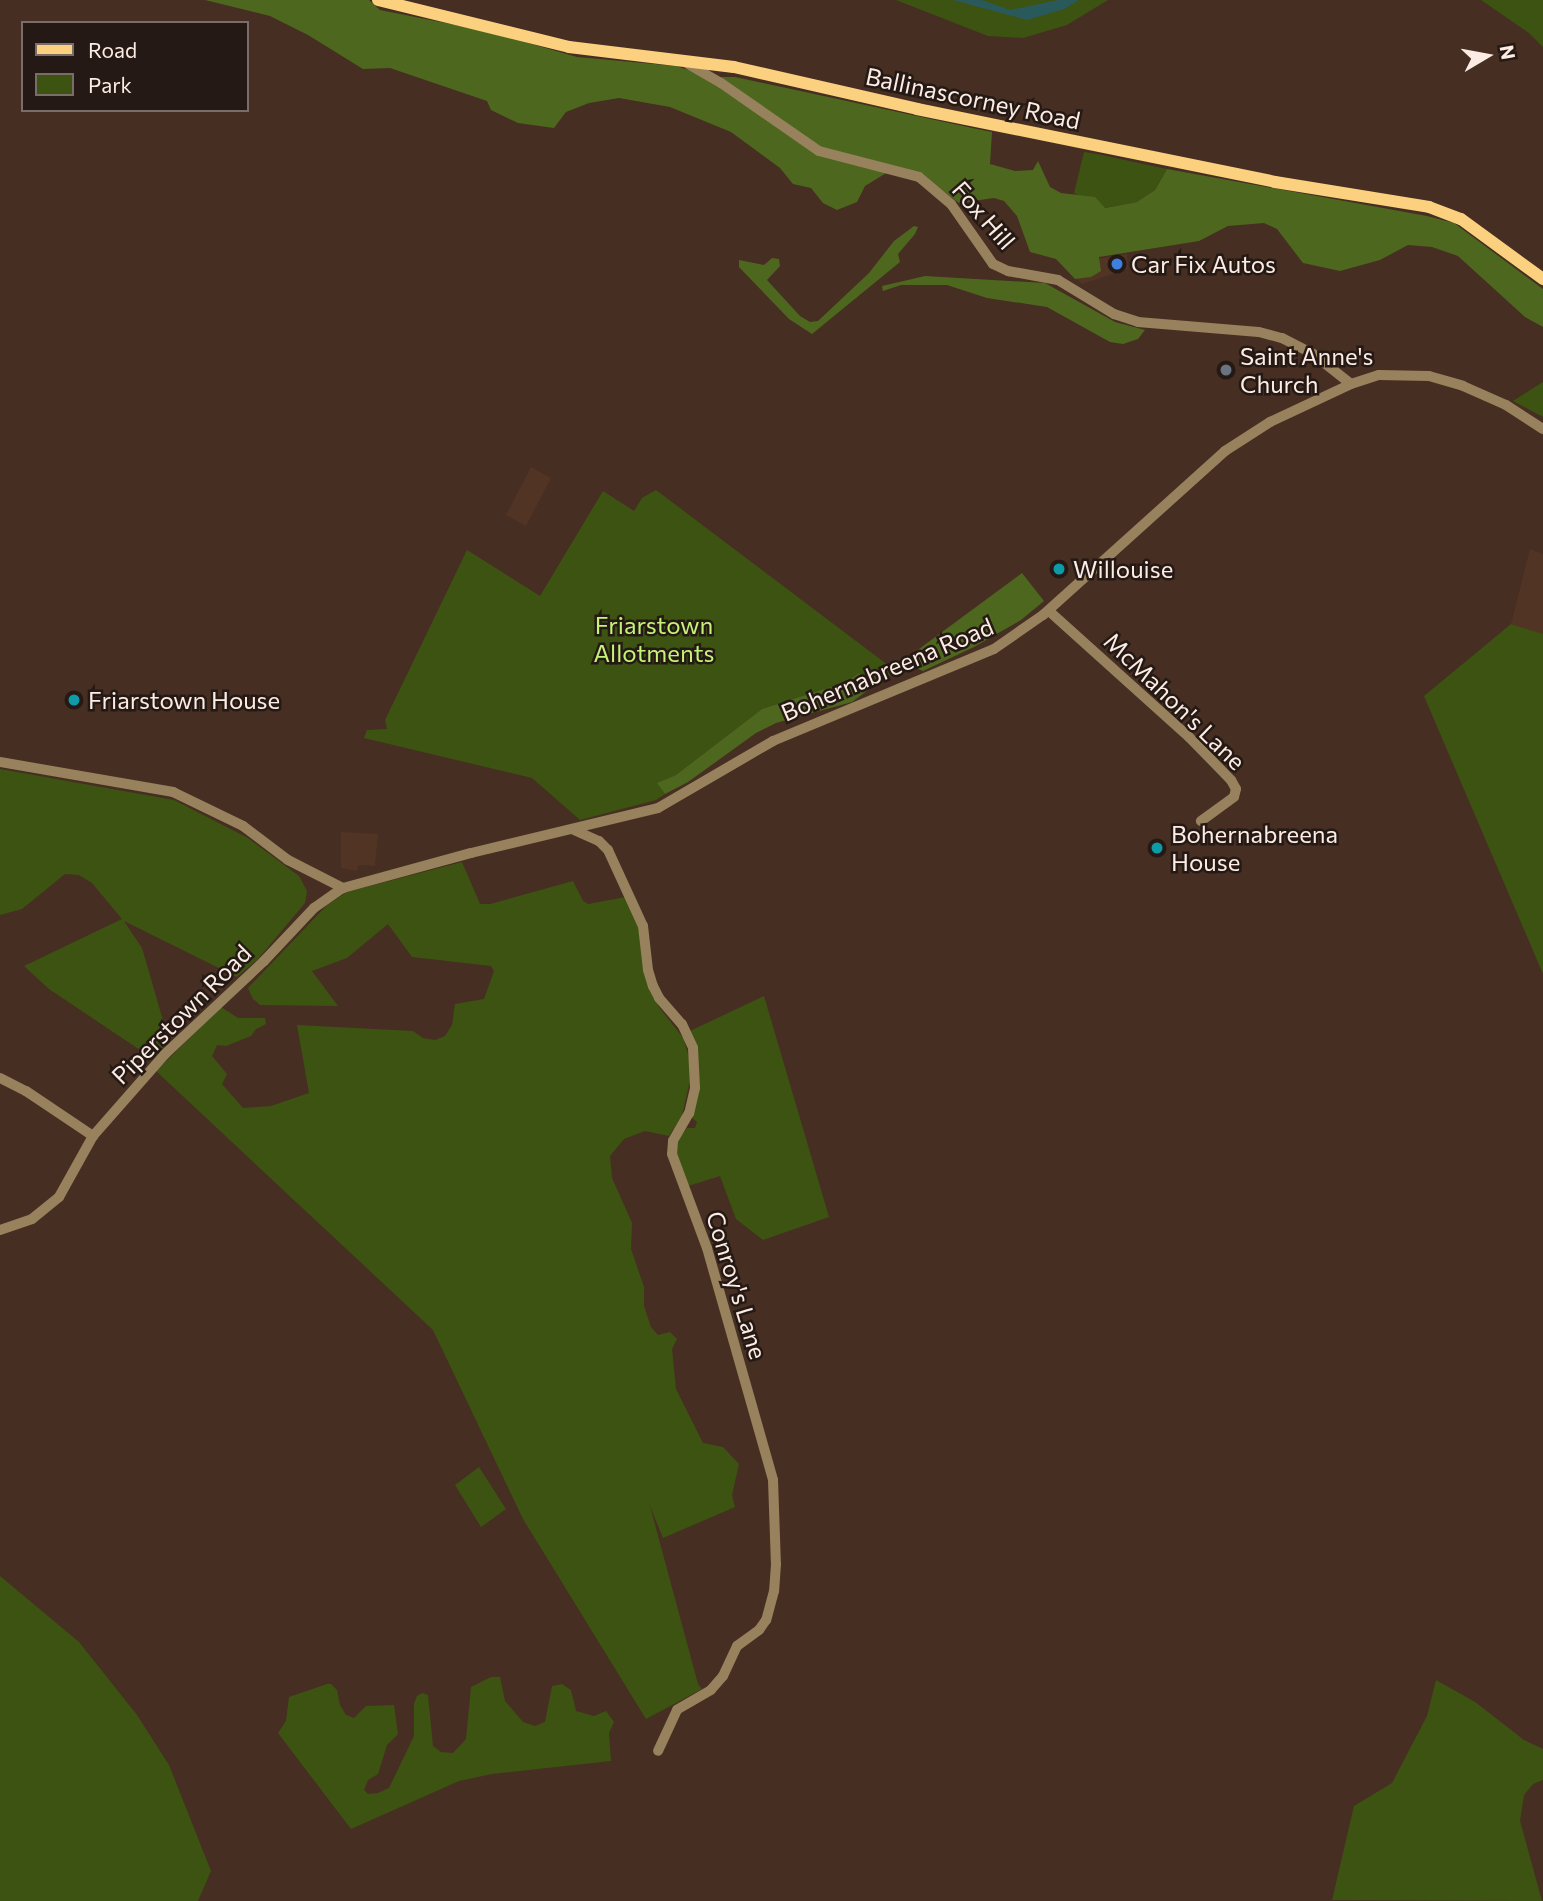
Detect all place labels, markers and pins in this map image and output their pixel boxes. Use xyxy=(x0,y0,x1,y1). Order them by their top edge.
place label: Car Fix Autos xyxy=(1131,250,1276,278)
marker: Car Fix Autos xyxy=(1109,256,1125,272)
place label: Saint Anne's Church xyxy=(1240,342,1373,398)
marker: Saint Anne's Church xyxy=(1218,362,1234,378)
place label: Willouise xyxy=(1073,555,1173,583)
marker: Willouise xyxy=(1051,561,1067,577)
place label: Friarstown House xyxy=(88,686,280,714)
marker: Friarstown House xyxy=(66,692,82,708)
place label: Bohernabreena House xyxy=(1171,820,1338,876)
marker: Bohernabreena House xyxy=(1149,840,1165,856)

